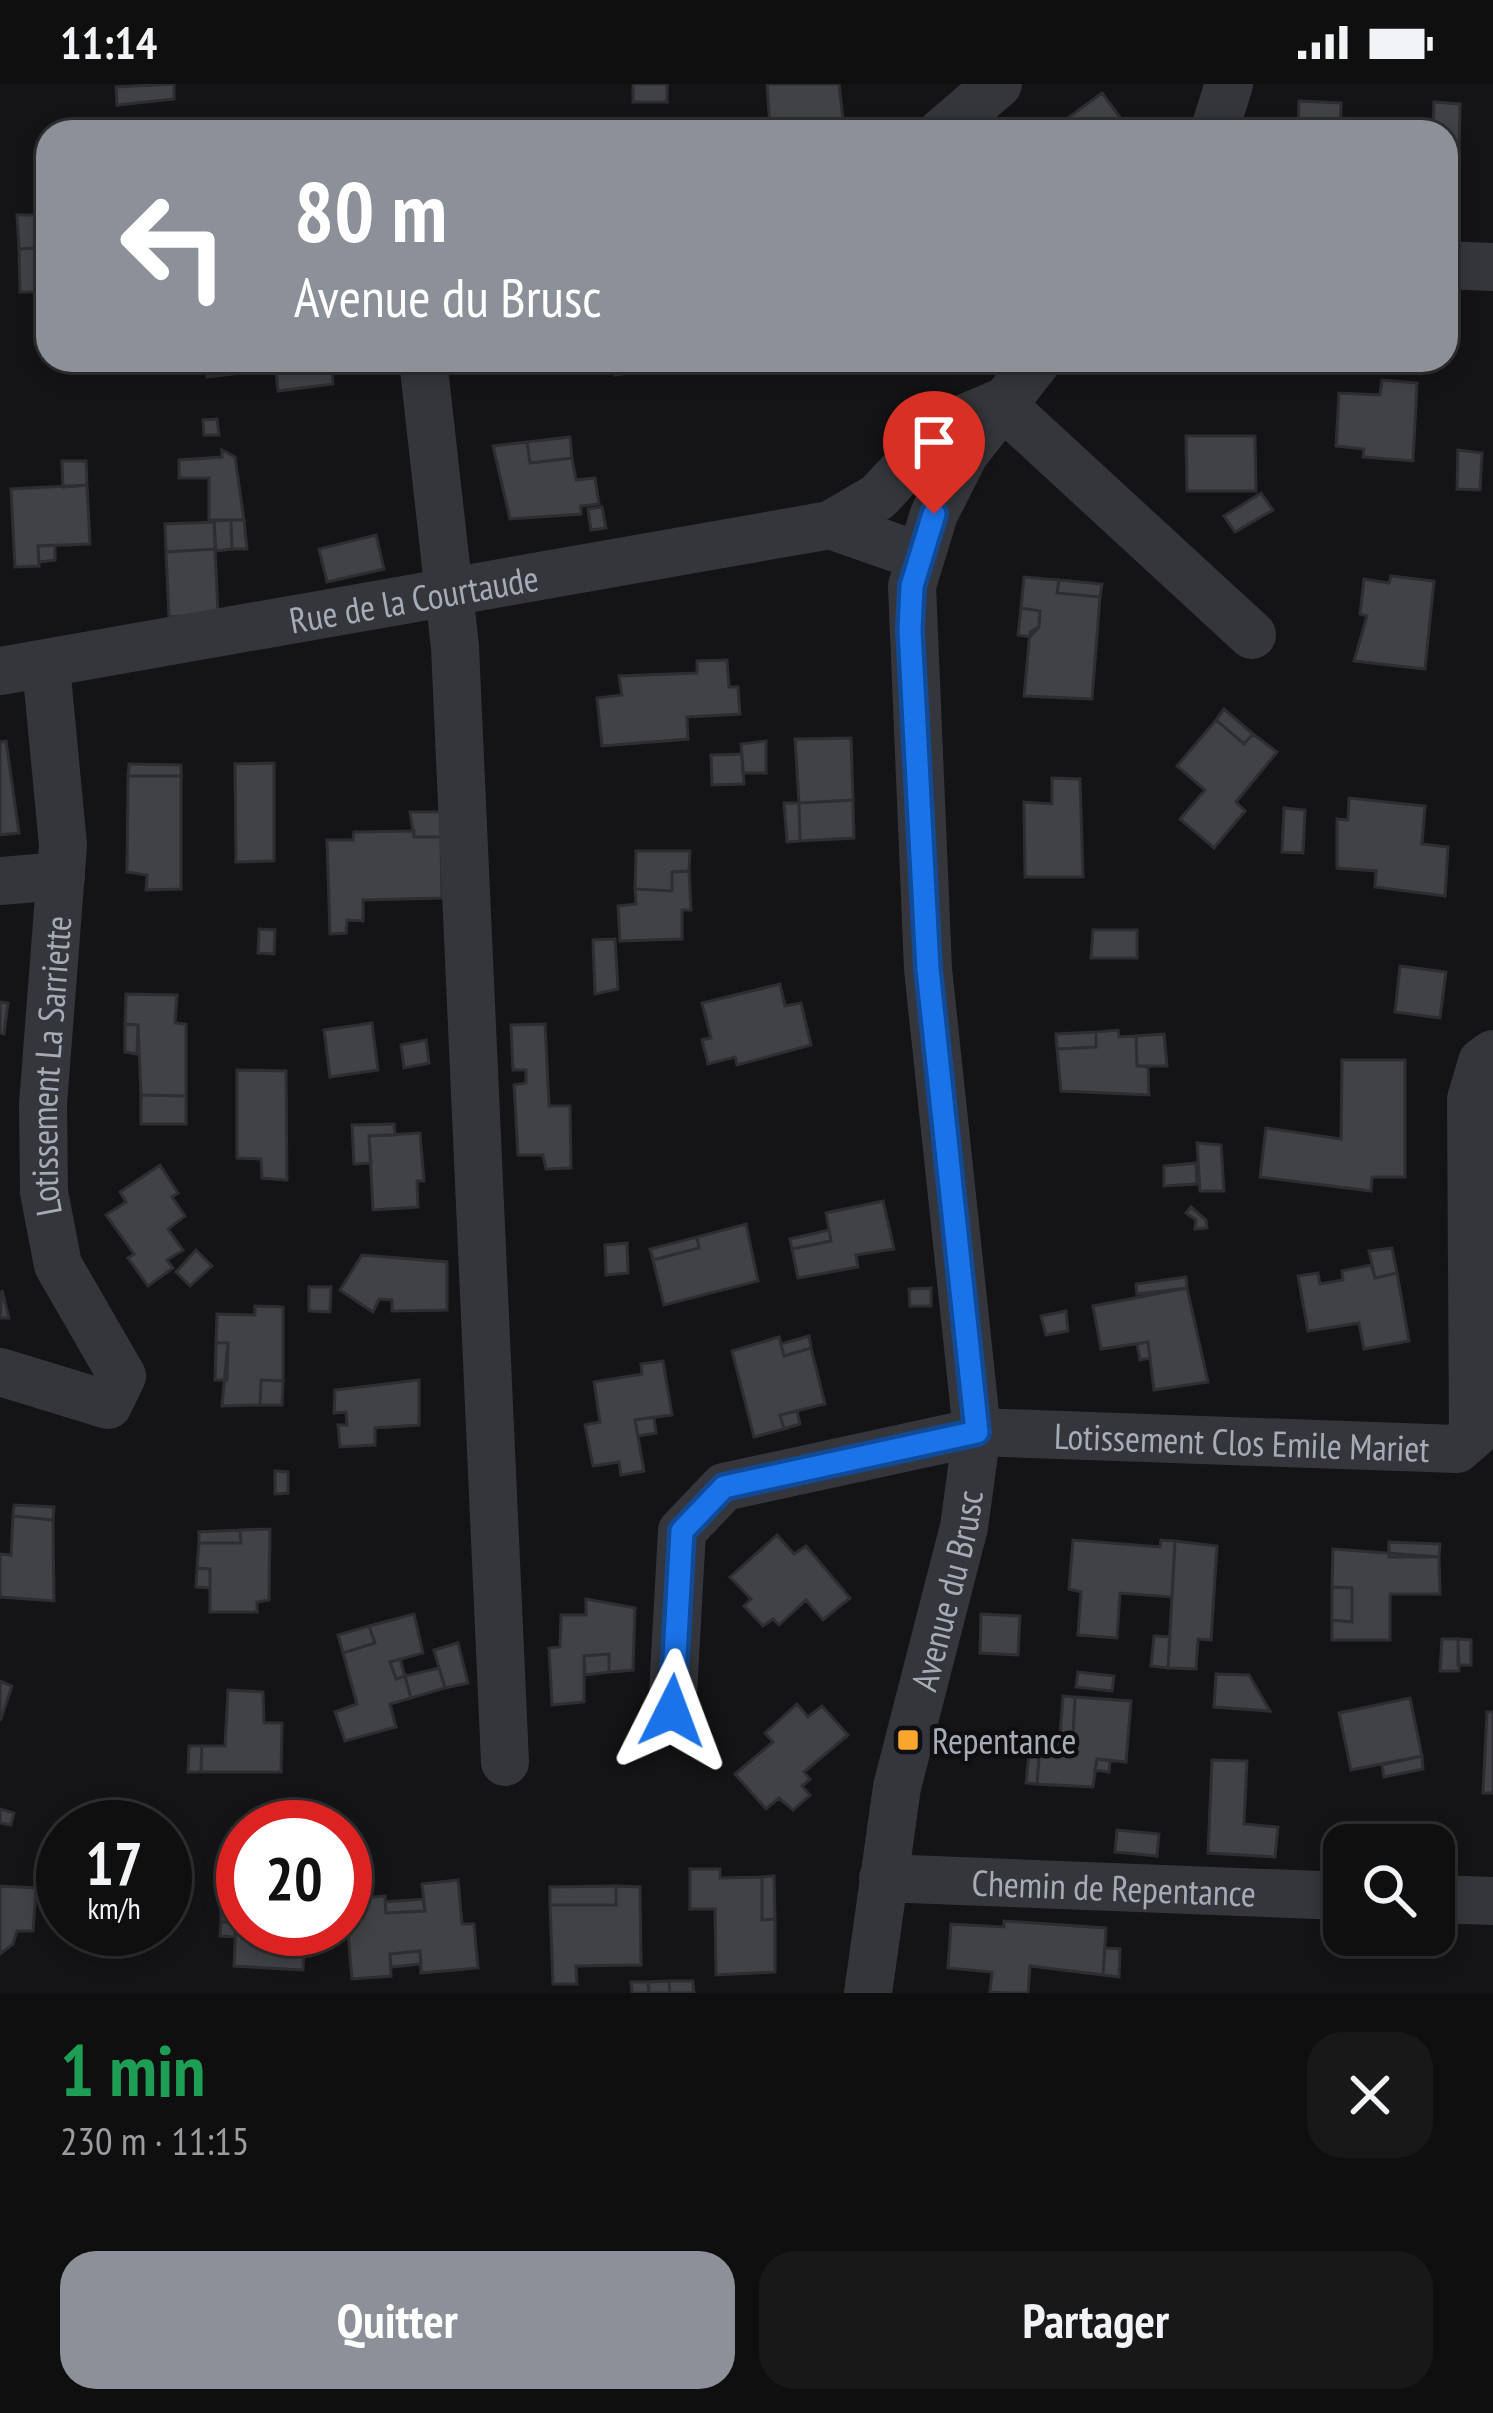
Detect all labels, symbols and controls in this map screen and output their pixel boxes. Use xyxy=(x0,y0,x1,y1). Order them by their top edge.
text: 11:14 xyxy=(60,13,157,71)
text: 80 m xyxy=(294,156,447,265)
icon: left xyxy=(96,168,252,324)
text: Avenue du Brusc xyxy=(294,262,601,332)
pin xyxy=(883,391,985,514)
icon: arrive xyxy=(901,409,967,475)
street label: Rue de la Courtaude xyxy=(286,553,542,643)
street label: Lotissement La Sarriette xyxy=(19,914,81,1220)
street label: Lotissement Clos Emile Mariet xyxy=(1053,1411,1430,1472)
street label: Avenue du Brusc xyxy=(899,1487,992,1696)
position arrow xyxy=(609,1648,735,1774)
place label: Repentance xyxy=(932,1717,1076,1764)
marker: Repentance xyxy=(895,1727,921,1753)
speed limit sign: 20 xyxy=(216,1800,372,1956)
text: 17 xyxy=(85,1824,143,1902)
map controls xyxy=(1323,1824,1455,1956)
button: search xyxy=(1323,1824,1455,1956)
street label: Chemin de Repentance xyxy=(971,1858,1257,1916)
text: km/h xyxy=(87,1888,141,1927)
text: 1 min xyxy=(60,2023,205,2116)
button: close xyxy=(1307,2032,1433,2158)
text: 230 m · 11:15 xyxy=(60,2115,249,2166)
button: Quitter xyxy=(60,2251,735,2389)
button: Partager xyxy=(759,2251,1433,2389)

